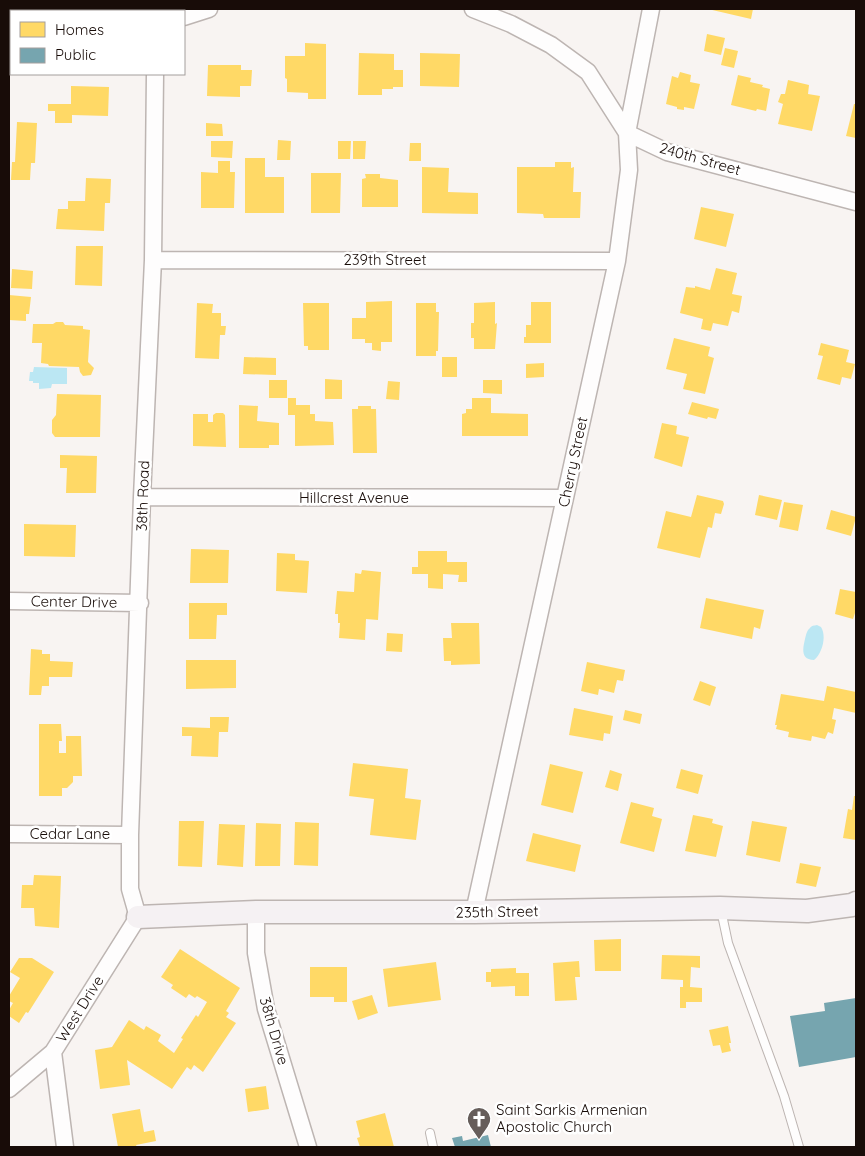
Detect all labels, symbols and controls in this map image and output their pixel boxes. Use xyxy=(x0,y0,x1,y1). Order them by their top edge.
legend xyxy=(10,10,185,75)
text: Homes xyxy=(55,20,104,39)
text: Public xyxy=(55,45,96,64)
street label: 240th Street xyxy=(657,138,743,179)
street label: 239th Street xyxy=(343,250,427,269)
street label: Cherry Street xyxy=(554,415,591,509)
street label: 38th Road xyxy=(132,460,153,532)
street label: Hillcrest Avenue xyxy=(299,488,409,507)
street label: Center Drive xyxy=(31,591,117,612)
street label: Cedar Lane xyxy=(30,824,110,843)
street label: 235th Street xyxy=(455,901,539,922)
street label: West Drive xyxy=(52,972,108,1046)
street label: 38th Drive xyxy=(256,995,293,1067)
place label: Saint Sarkis Armenian Apostolic Church xyxy=(496,1100,648,1136)
church icon: Saint Sarkis Armenian Apostolic Church xyxy=(466,1106,492,1140)

